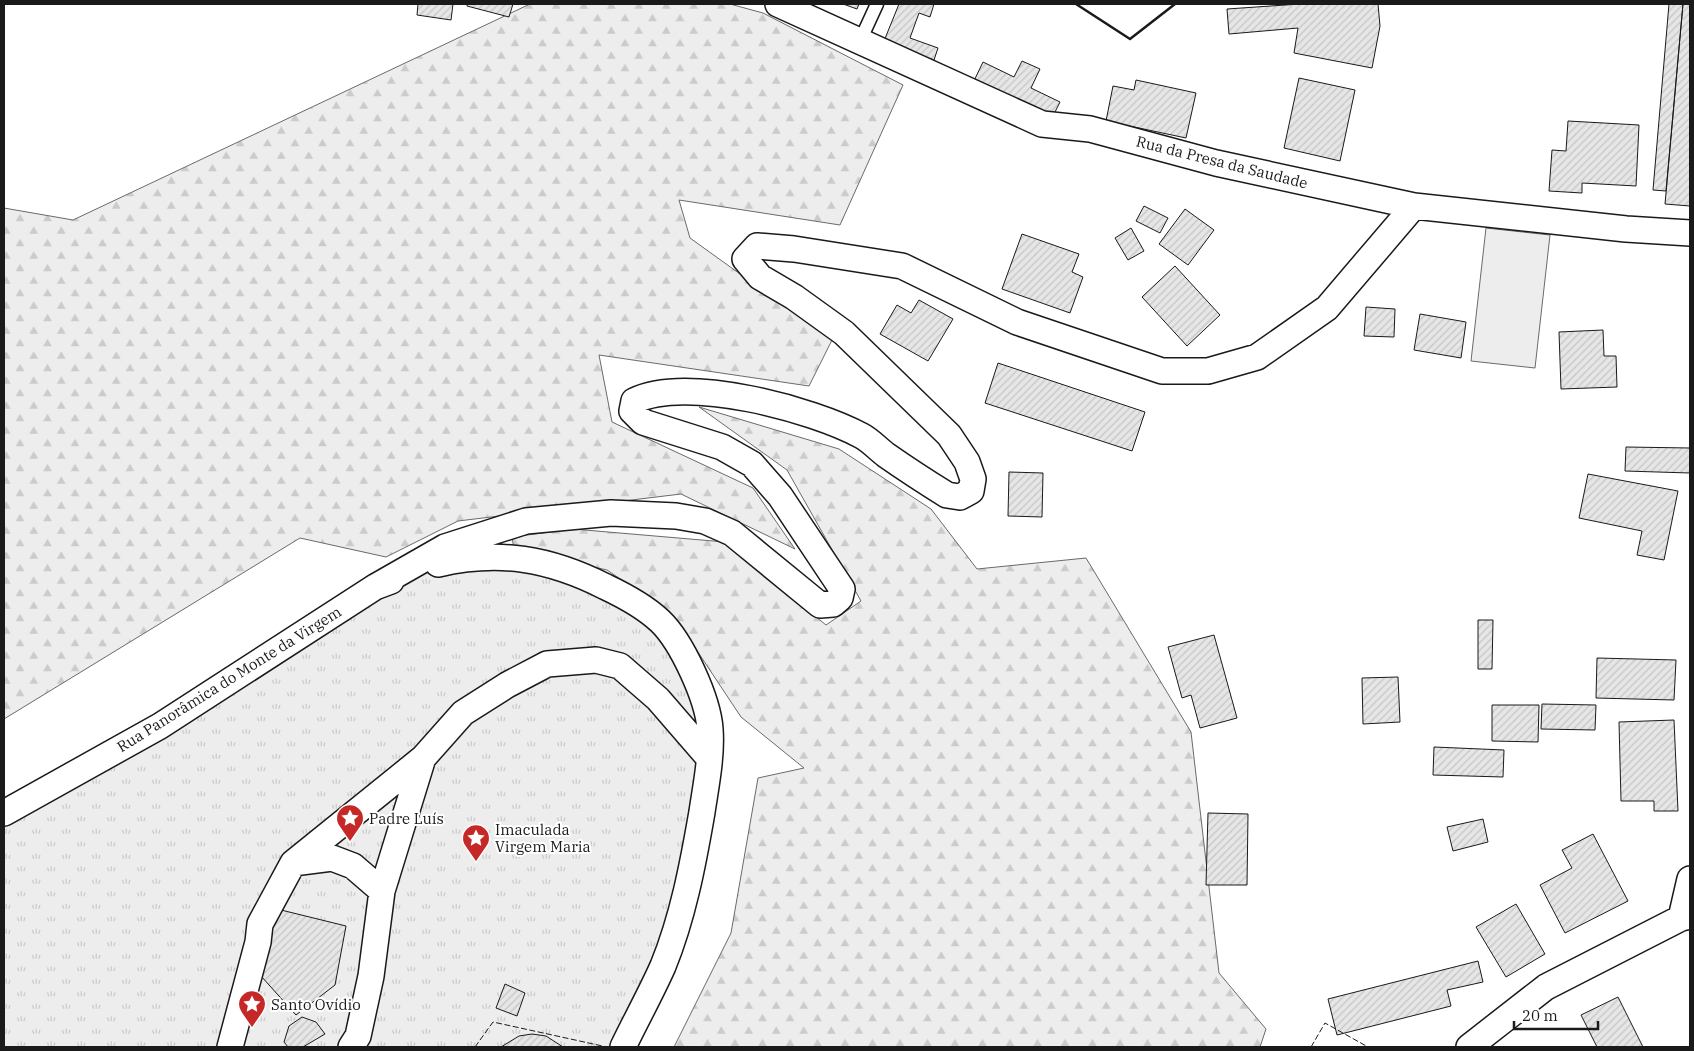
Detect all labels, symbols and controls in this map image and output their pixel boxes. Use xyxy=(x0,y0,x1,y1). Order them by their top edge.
street label: Rua da Presa da Saudade xyxy=(1134,131,1310,193)
street label: Rua Panorâmica do Monte da Virgem xyxy=(113,602,345,756)
place icon: Padre Luís xyxy=(335,803,365,842)
place label: Padre Luís xyxy=(369,809,444,828)
place label: Imaculada Virgem Maria xyxy=(495,820,591,856)
place icon: Imaculada Virgem Maria xyxy=(461,823,491,862)
place icon: Santo Ovídio xyxy=(237,989,267,1028)
place label: Santo Ovídio xyxy=(271,995,361,1014)
scale bar xyxy=(1514,998,1598,1030)
text: 20 m xyxy=(1522,1006,1558,1025)

